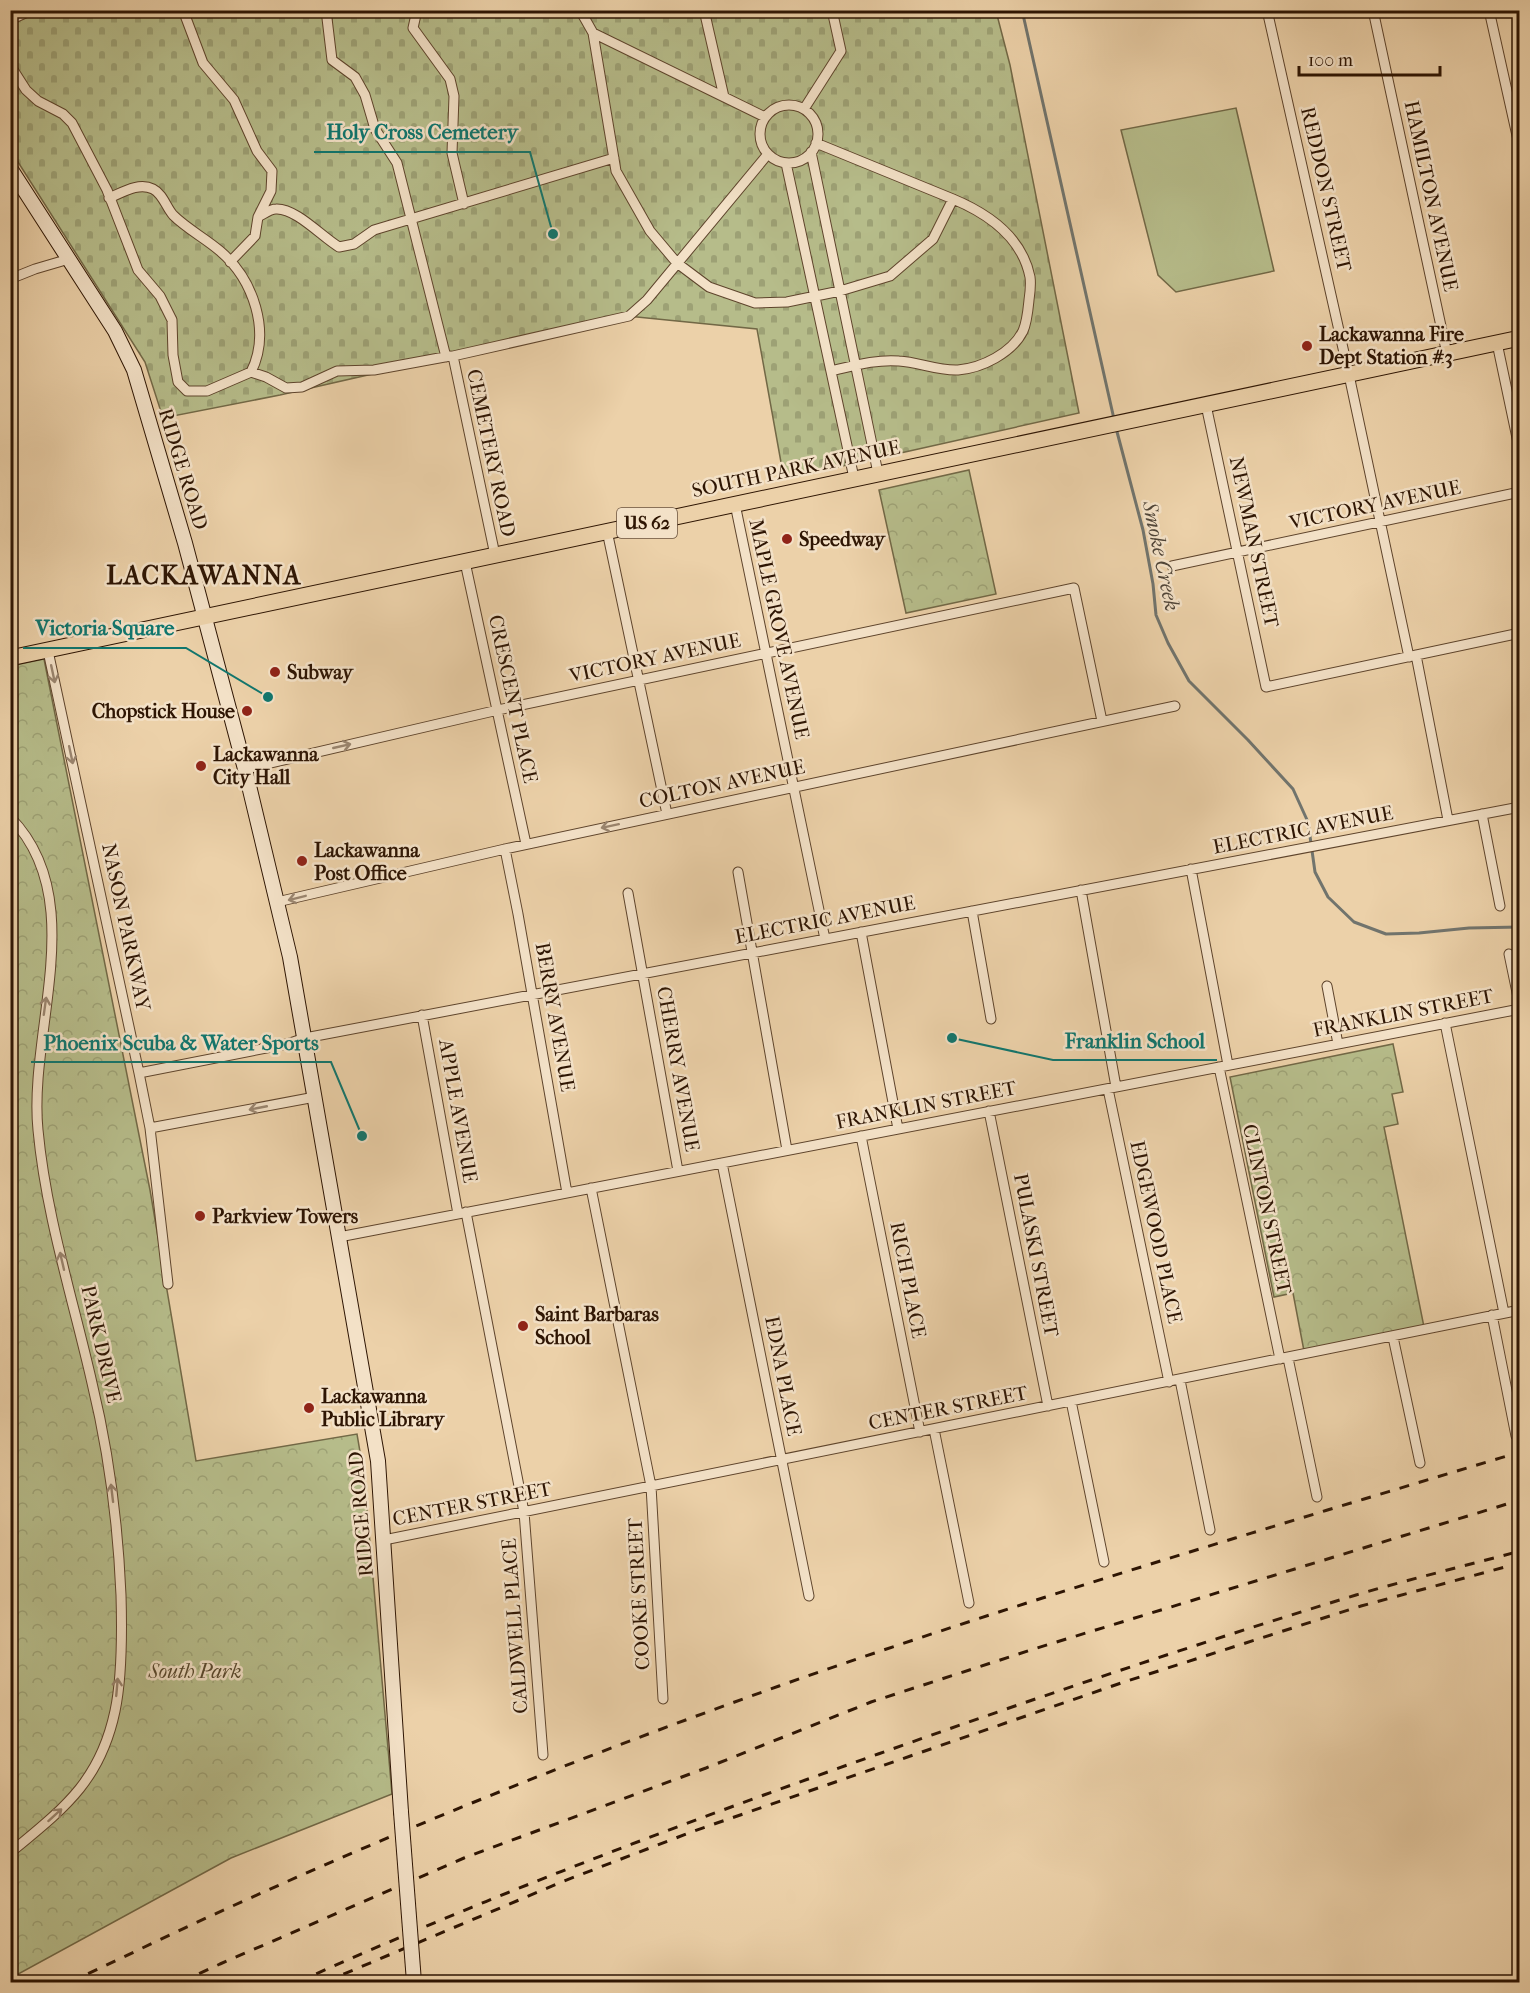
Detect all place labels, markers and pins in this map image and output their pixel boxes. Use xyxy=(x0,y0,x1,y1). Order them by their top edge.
callout: Holy Cross Cemetery xyxy=(314,113,530,152)
place label: Lackawanna Fire Dept Station #3 xyxy=(1319,323,1464,369)
marker: Lackawanna Fire Dept Station #3 xyxy=(1300,339,1314,353)
place label: Speedway xyxy=(799,528,886,551)
marker: Speedway xyxy=(780,532,794,546)
callout: Victoria Square xyxy=(23,609,186,648)
place label: Subway xyxy=(287,661,354,684)
marker: Subway xyxy=(268,665,282,679)
place label: Chopstick House xyxy=(92,700,235,723)
marker: Chopstick House xyxy=(240,704,254,718)
place label: Lackawanna City Hall xyxy=(213,743,319,789)
marker: Lackawanna City Hall xyxy=(194,759,208,773)
place label: Lackawanna Post Office xyxy=(314,839,420,885)
marker: Lackawanna Post Office xyxy=(295,854,309,868)
callout: Franklin School xyxy=(1053,1021,1217,1060)
callout: Phoenix Scuba & Water Sports xyxy=(31,1023,331,1062)
place label: Parkview Towers xyxy=(212,1205,359,1228)
marker: Parkview Towers xyxy=(193,1209,207,1223)
place label: Saint Barbaras School xyxy=(535,1303,660,1349)
marker: Saint Barbaras School xyxy=(516,1319,530,1333)
place label: Lackawanna Public Library xyxy=(321,1385,445,1431)
marker: Lackawanna Public Library xyxy=(302,1401,316,1415)

